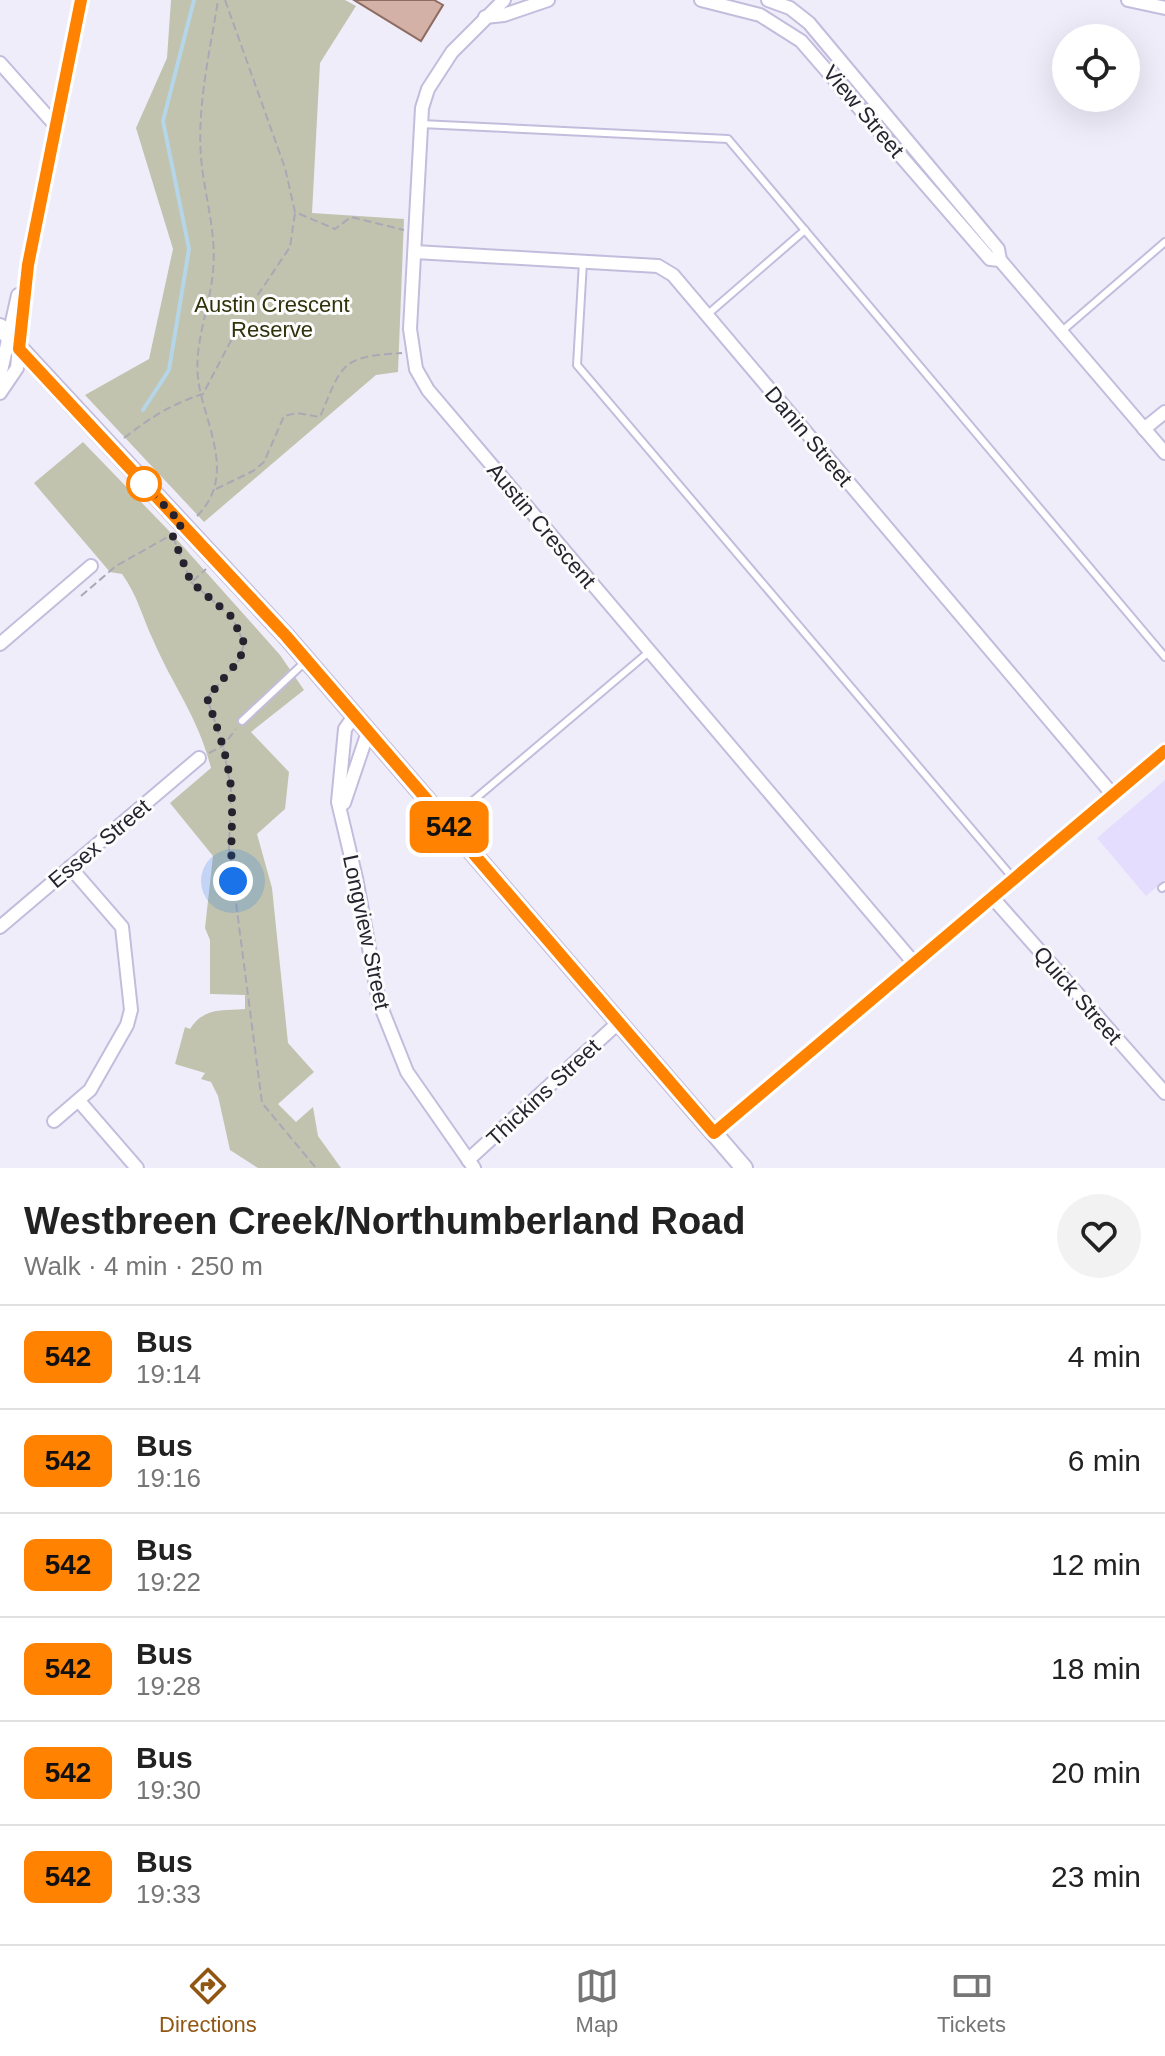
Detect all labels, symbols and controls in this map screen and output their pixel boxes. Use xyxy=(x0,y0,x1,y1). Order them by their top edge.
map controls xyxy=(1052,24,1140,112)
button: locate xyxy=(1052,24,1140,112)
street label: View Street xyxy=(818,60,909,162)
park label: Austin Crescent Reserve xyxy=(194,292,350,342)
street label: Danin Street xyxy=(760,381,857,491)
street label: Austin Crescent xyxy=(482,458,601,593)
unlabelled marker xyxy=(127,467,161,501)
street label: Essex Street xyxy=(44,794,155,893)
line badge: 542 xyxy=(403,801,495,853)
text: 542 xyxy=(426,811,472,842)
street label: Longview Street xyxy=(338,852,395,1012)
your location xyxy=(213,861,253,901)
street label: Quick Street xyxy=(1028,941,1127,1049)
street label: Thickins Street xyxy=(482,1034,605,1151)
button: heart xyxy=(1057,1194,1141,1278)
text: Westbreen Creek/Northumberland Road xyxy=(24,1200,745,1242)
text: Walk · 4 min · 250 m xyxy=(24,1251,263,1281)
text: Bus xyxy=(136,1325,193,1358)
text: 4 min xyxy=(1068,1340,1141,1373)
text: 542 xyxy=(45,1341,91,1372)
text: 19:14 xyxy=(136,1359,201,1389)
text: Bus xyxy=(136,1429,193,1462)
text: 6 min xyxy=(1068,1444,1141,1477)
text: 542 xyxy=(45,1445,91,1476)
text: 19:16 xyxy=(136,1463,201,1493)
text: Bus xyxy=(136,1533,193,1566)
text: 12 min xyxy=(1051,1548,1141,1581)
text: 542 xyxy=(45,1549,91,1580)
text: 19:22 xyxy=(136,1567,201,1597)
text: Bus xyxy=(136,1637,193,1670)
text: 18 min xyxy=(1051,1652,1141,1685)
text: 542 xyxy=(45,1653,91,1684)
text: 19:28 xyxy=(136,1671,201,1701)
text: Bus xyxy=(136,1741,193,1774)
text: 20 min xyxy=(1051,1756,1141,1789)
text: 542 xyxy=(45,1757,91,1788)
text: 19:30 xyxy=(136,1775,201,1805)
text: Bus xyxy=(136,1845,193,1878)
text: 23 min xyxy=(1051,1860,1141,1893)
text: 542 xyxy=(45,1861,91,1892)
text: 19:33 xyxy=(136,1879,201,1909)
tab: Directions xyxy=(159,1964,257,2038)
tab: Map xyxy=(575,1964,619,2038)
tab: Tickets xyxy=(937,1964,1006,2038)

